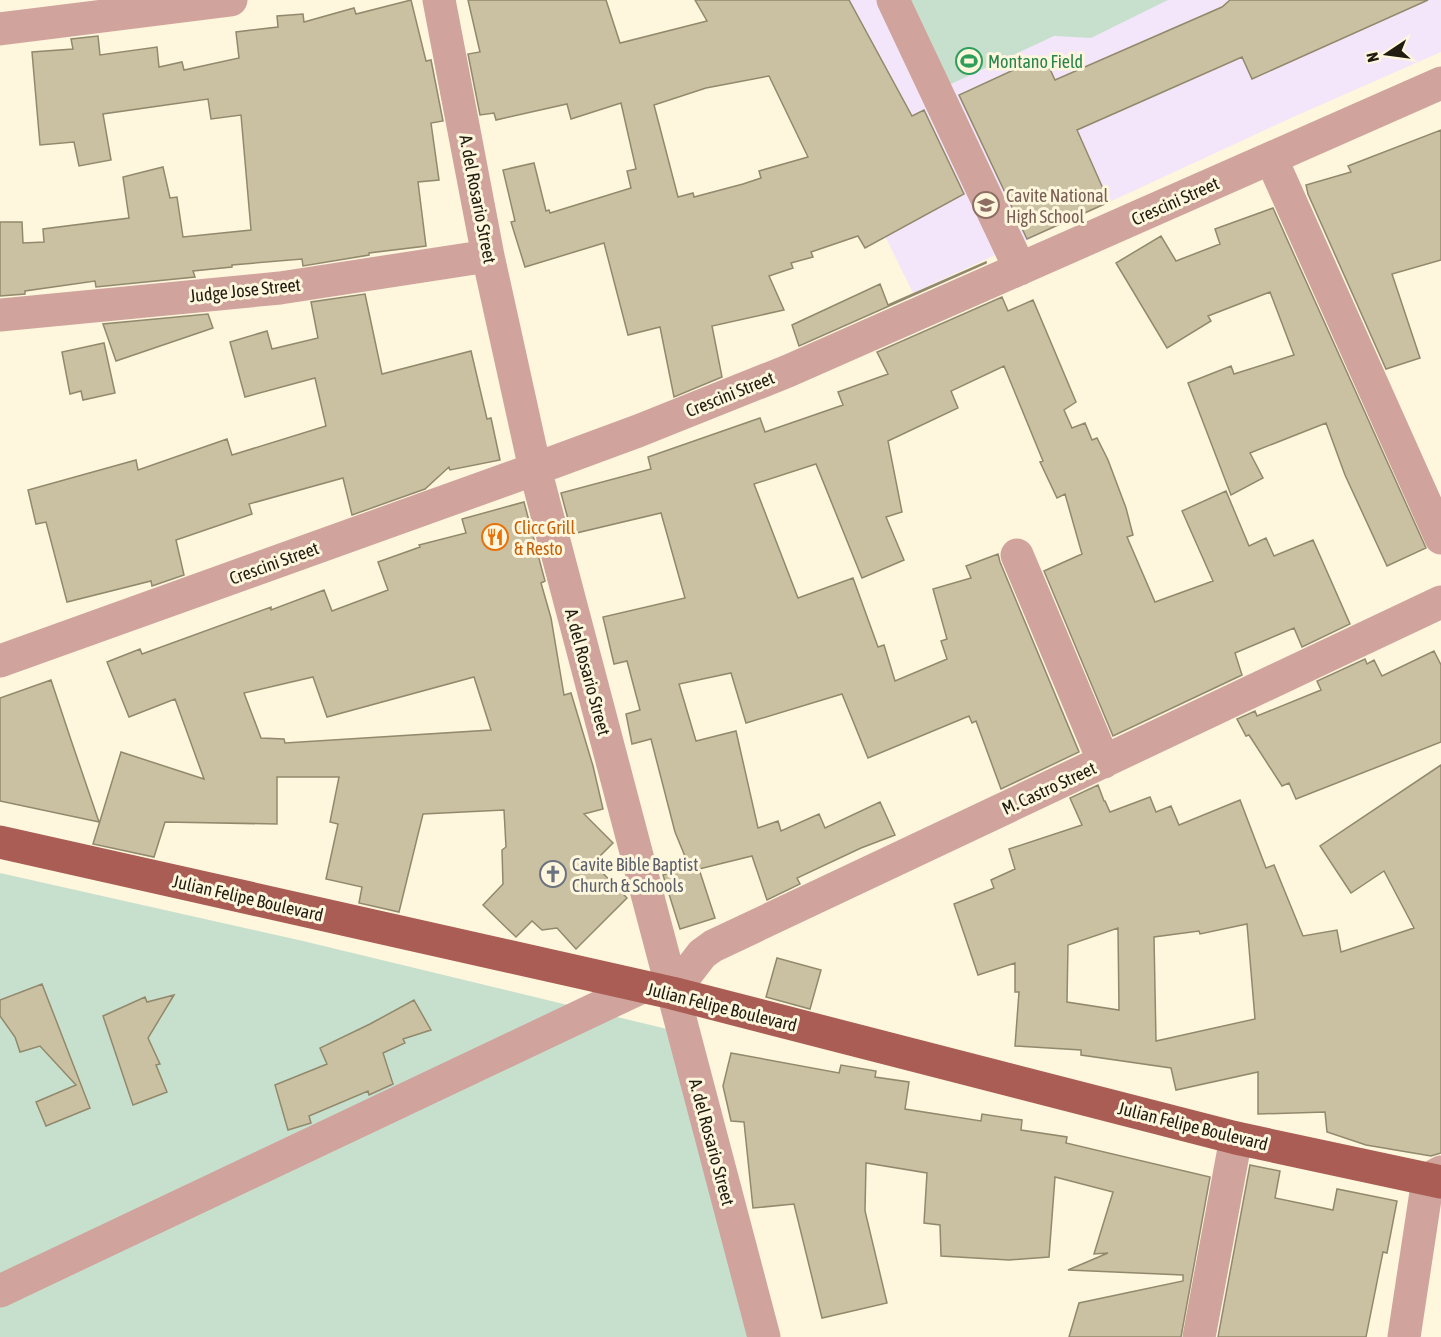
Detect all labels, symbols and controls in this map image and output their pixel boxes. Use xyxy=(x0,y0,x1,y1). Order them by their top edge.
north arrow xyxy=(1357,24,1417,84)
sports icon: Montano Field xyxy=(954,46,984,76)
place label: Montano Field xyxy=(988,51,1083,72)
text: N xyxy=(1363,51,1382,64)
street label: A. del Rosario Street xyxy=(455,133,501,265)
street label: Crescini Street xyxy=(1128,172,1222,230)
place label: Cavite National High School xyxy=(1006,185,1109,227)
school or university icon: Cavite National High School xyxy=(971,190,1001,220)
street label: Judge Jose Street xyxy=(188,274,302,306)
street label: Crescini Street xyxy=(683,367,777,421)
place label: Clicc Grill & Resto xyxy=(514,517,576,559)
restaurant icon: Clicc Grill & Resto xyxy=(480,522,510,552)
street label: Crescini Street xyxy=(226,537,322,589)
street label: A. del Rosario Street xyxy=(561,606,615,738)
street label: M. Castro Street xyxy=(999,757,1099,819)
place label: Cavite Bible Baptist Church & Schools xyxy=(572,854,698,896)
church icon: Cavite Bible Baptist Church & Schools xyxy=(538,859,568,889)
street label: Julian Felipe Boulevard xyxy=(171,870,325,926)
street label: Julian Felipe Boulevard xyxy=(645,978,799,1036)
street label: A. del Rosario Street xyxy=(685,1076,739,1208)
street label: Julian Felipe Boulevard xyxy=(1116,1097,1270,1155)

